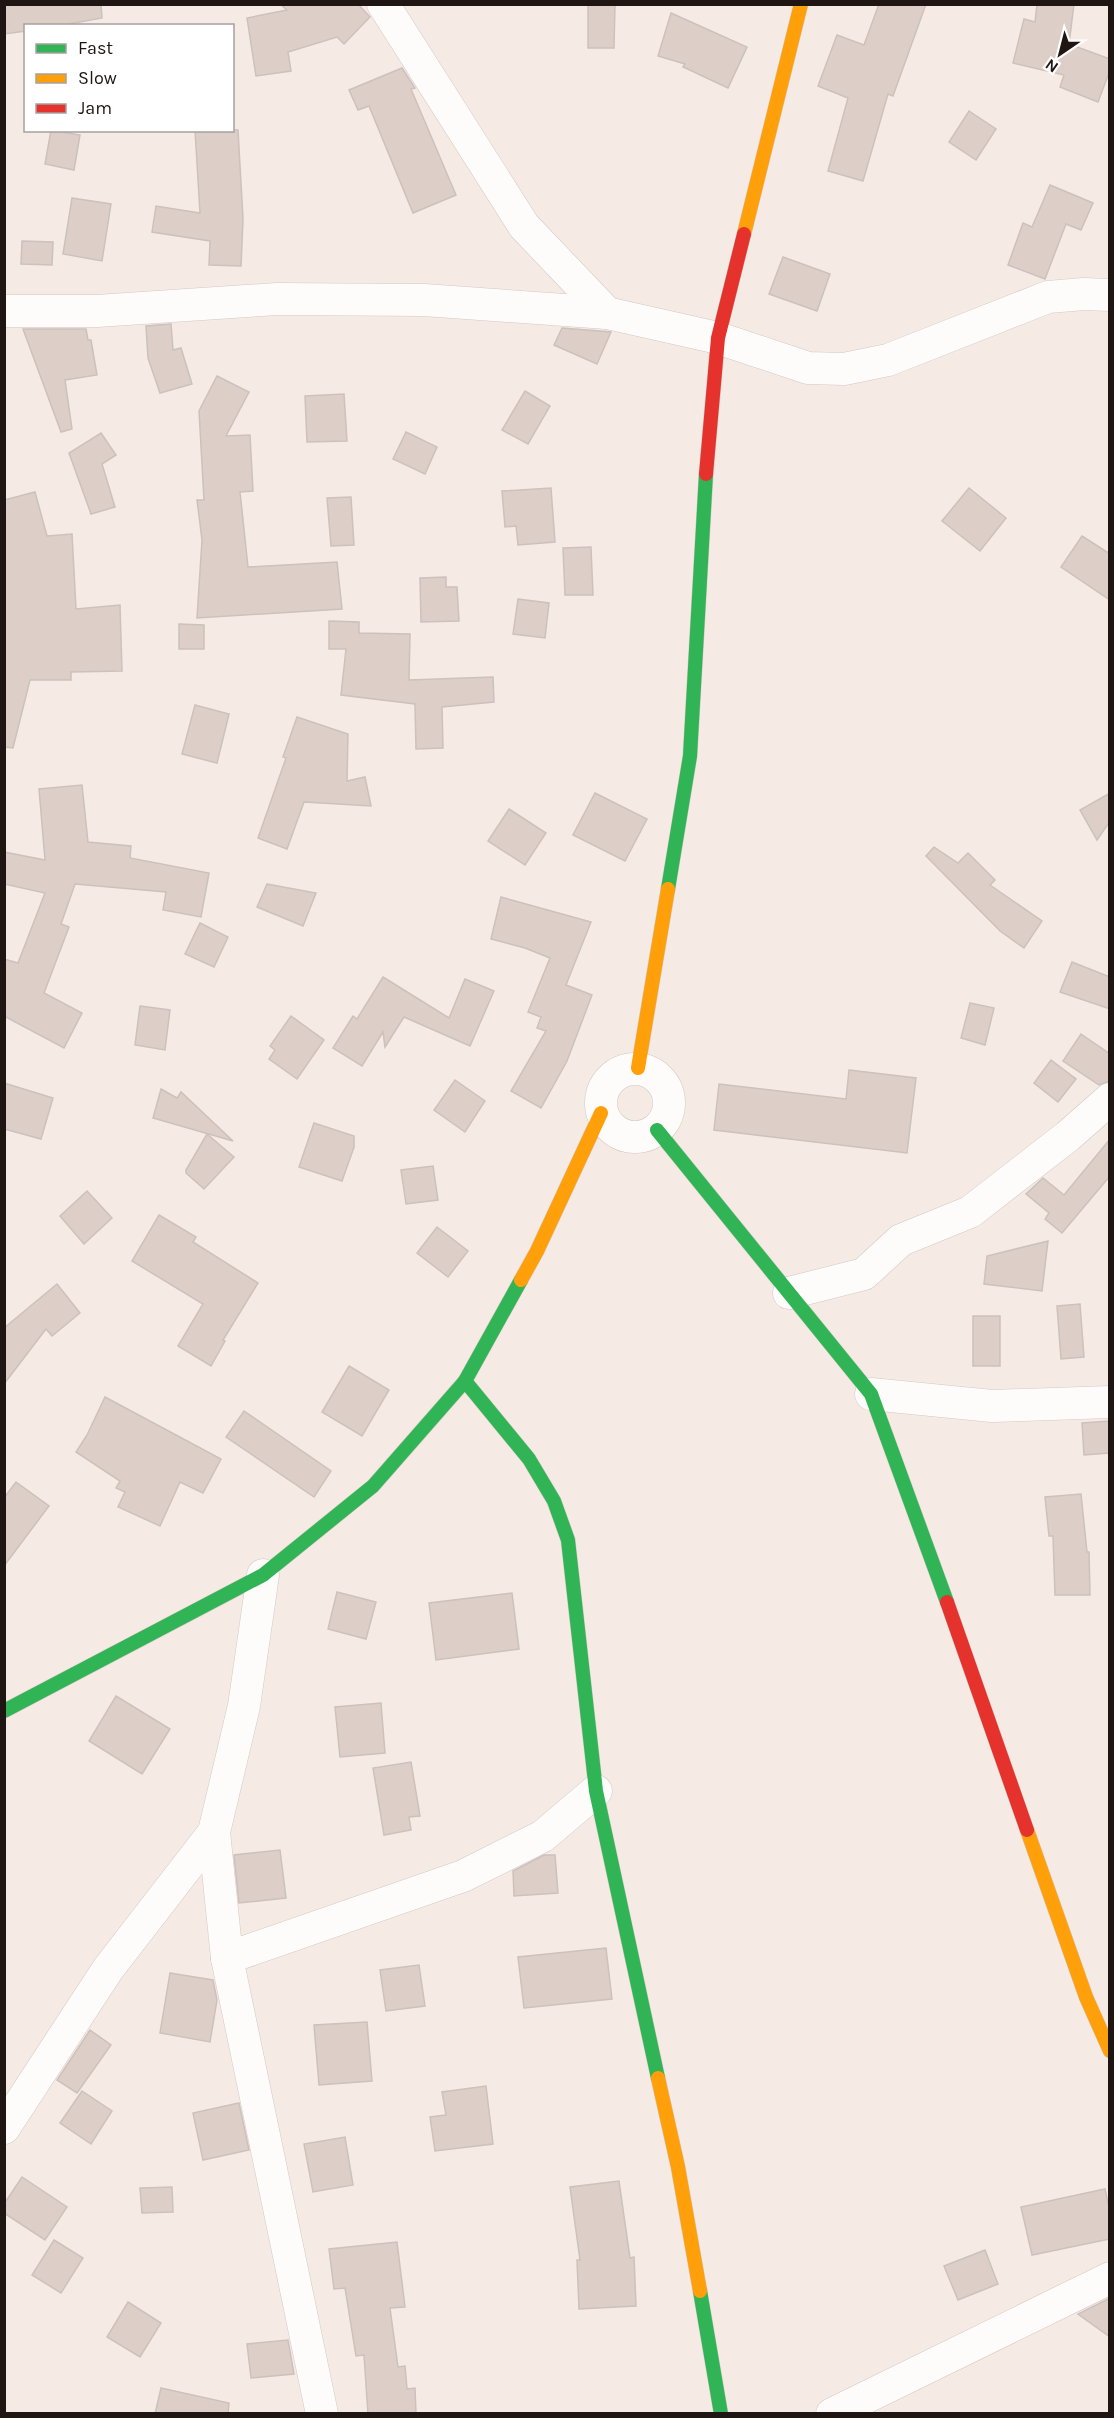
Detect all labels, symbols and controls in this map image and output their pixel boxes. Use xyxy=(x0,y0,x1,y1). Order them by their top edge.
legend xyxy=(24,24,234,132)
north arrow xyxy=(1030,24,1090,84)
text: Fast xyxy=(78,37,113,59)
text: N xyxy=(1042,55,1062,77)
text: Slow xyxy=(78,67,117,89)
text: Jam xyxy=(78,97,112,119)

